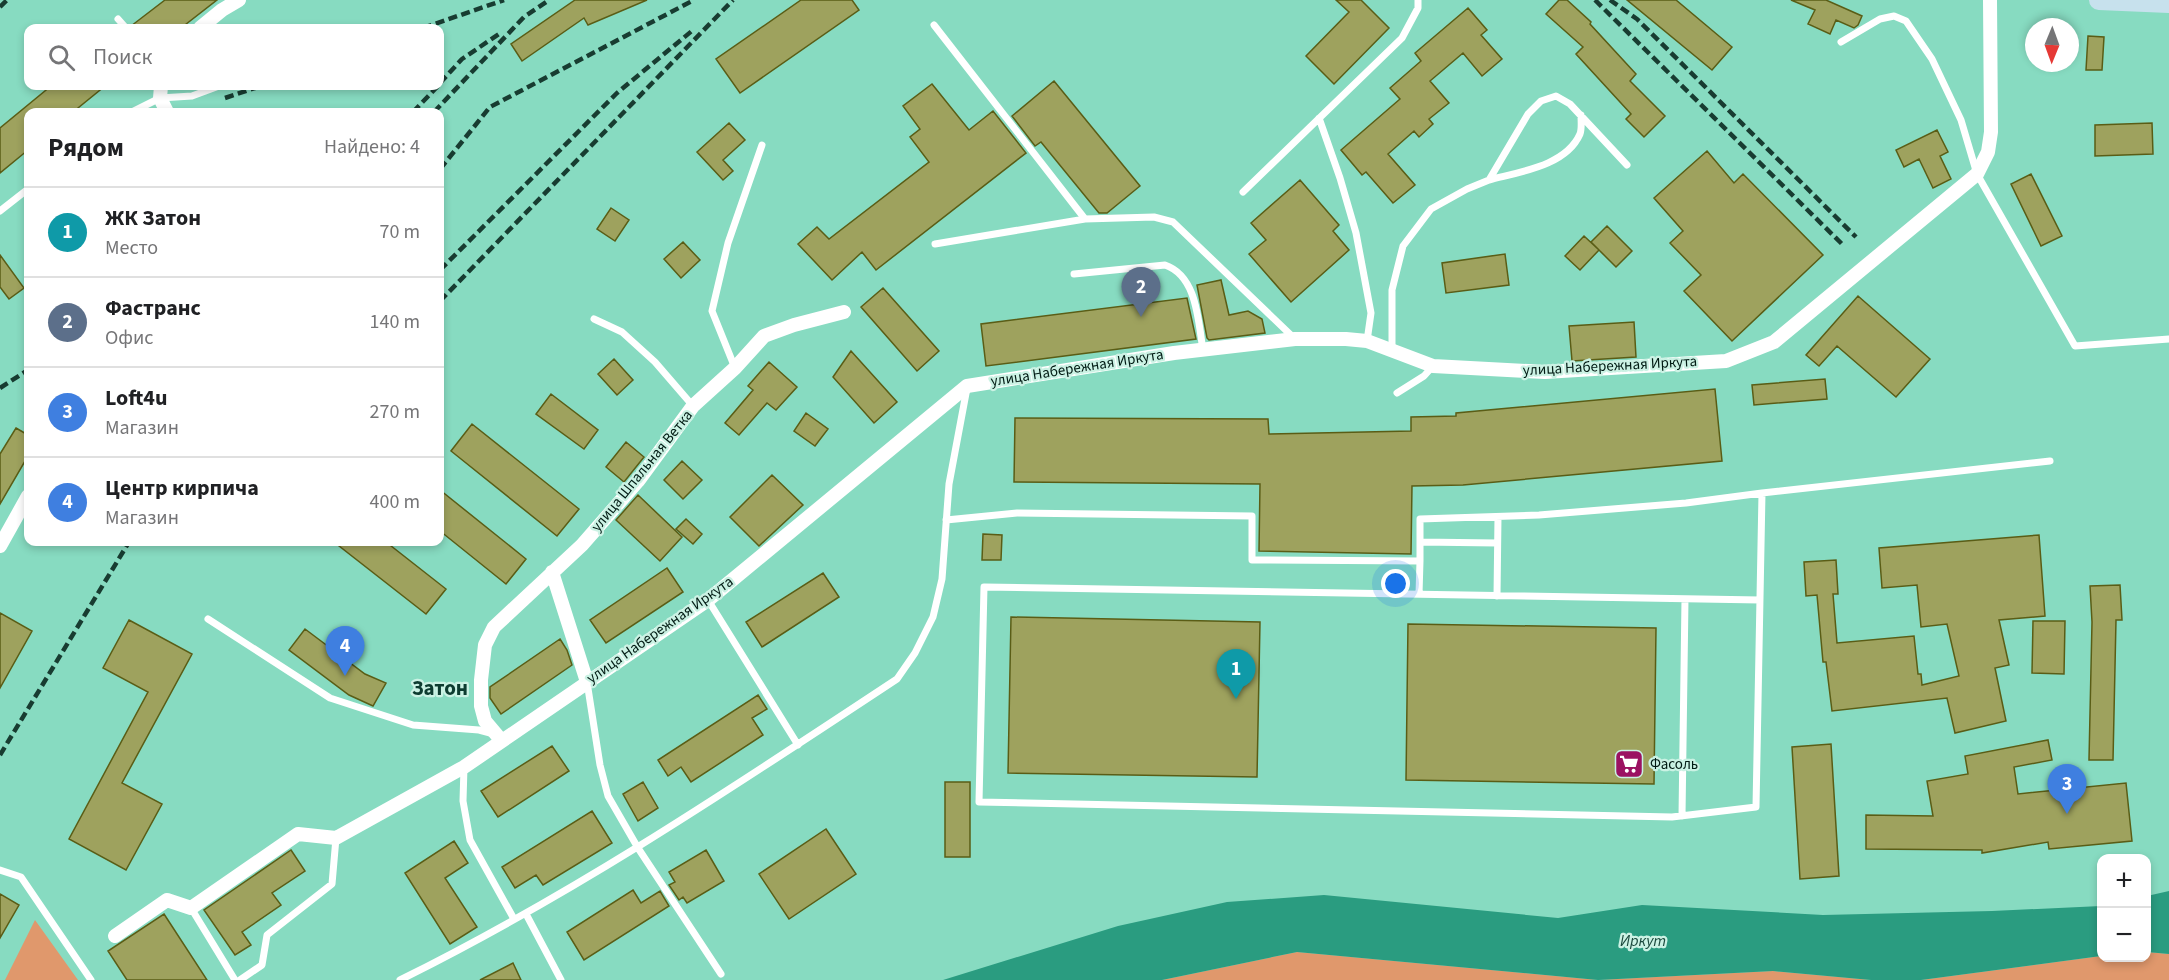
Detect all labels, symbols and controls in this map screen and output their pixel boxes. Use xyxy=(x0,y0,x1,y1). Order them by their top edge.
north arrow xyxy=(2025,18,2079,72)
search box xyxy=(24,24,444,90)
icon: search xyxy=(45,41,78,74)
text: Поиск xyxy=(93,41,152,73)
text: Рядом xyxy=(48,129,124,166)
text: Найдено: 4 xyxy=(324,133,420,161)
text: ЖК Затон xyxy=(105,202,201,234)
text: 1 xyxy=(62,218,73,246)
text: 70 m xyxy=(380,218,420,246)
text: Место xyxy=(105,234,158,262)
pin: 2 xyxy=(1122,268,1160,317)
text: Фастранс xyxy=(105,292,201,324)
text: 2 xyxy=(62,308,73,336)
text: 140 m xyxy=(370,308,420,336)
text: Офис xyxy=(105,324,153,352)
street label: улица Набережная Иркута xyxy=(989,344,1165,392)
street label: улица Набережная Иркута xyxy=(1522,351,1698,381)
text: Loft4u xyxy=(105,382,167,414)
text: 3 xyxy=(62,398,73,426)
text: 270 m xyxy=(370,398,420,426)
street label: улица Шпальная Ветка xyxy=(586,406,698,536)
text: Магазин xyxy=(105,414,179,442)
text: Центр кирпича xyxy=(105,472,259,504)
text: 4 xyxy=(62,488,73,516)
text: 400 m xyxy=(370,488,420,516)
text: Магазин xyxy=(105,504,179,532)
your location xyxy=(1381,569,1410,598)
street label: улица Набережная Иркута xyxy=(582,571,738,689)
pin: 4 xyxy=(326,626,364,676)
pin: 1 xyxy=(1216,650,1256,699)
district label: Затон xyxy=(412,673,468,703)
supermarket icon: Фасоль xyxy=(1613,748,1645,780)
place label: Фасоль xyxy=(1650,754,1698,775)
pin: 3 xyxy=(2048,764,2086,814)
map controls xyxy=(2097,854,2151,962)
button: + xyxy=(2097,854,2151,908)
button: − xyxy=(2097,908,2151,962)
water label: Иркут xyxy=(1620,930,1666,952)

